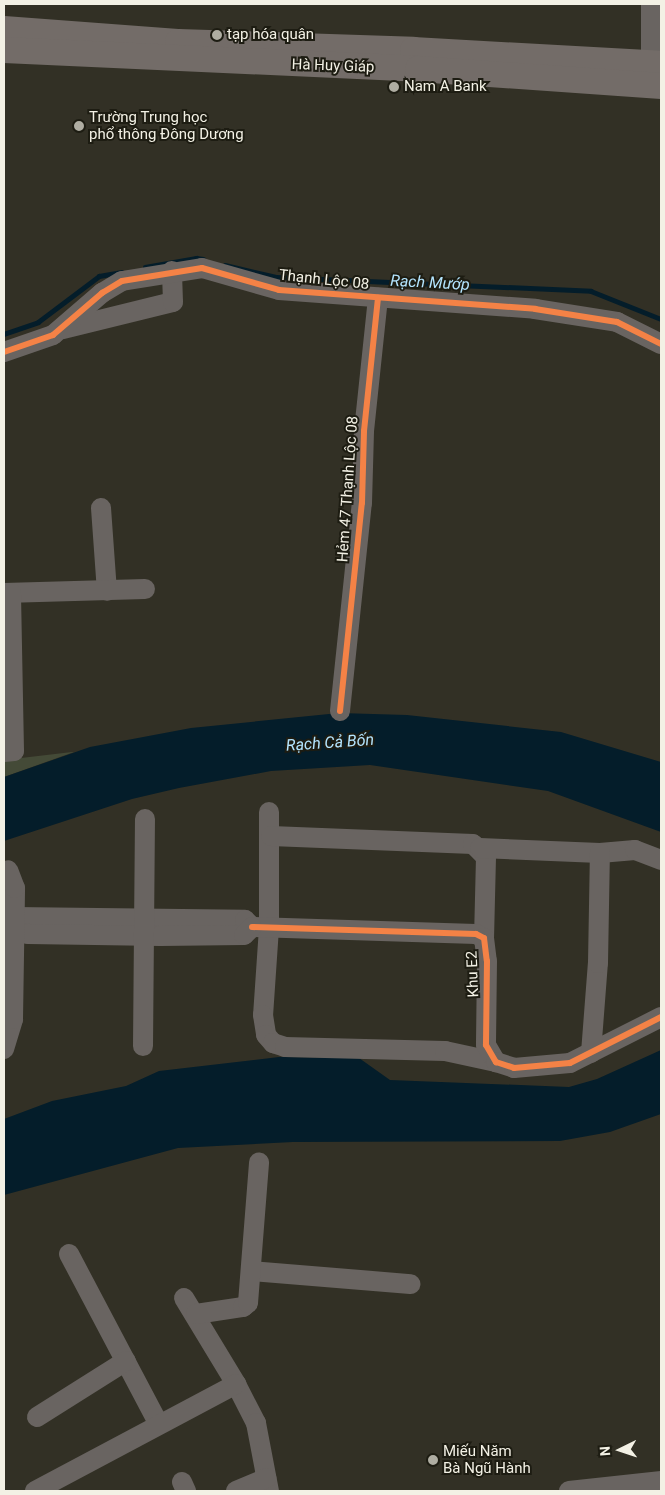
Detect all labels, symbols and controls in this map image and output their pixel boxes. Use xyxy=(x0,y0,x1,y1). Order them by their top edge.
place label: tạp hóa quân xyxy=(227,26,314,44)
marker: tạp hóa quân xyxy=(211,29,223,41)
street label: Hà Huy Giáp xyxy=(291,56,375,76)
place label: Nam A Bank xyxy=(404,78,487,96)
marker: Nam A Bank xyxy=(388,81,400,93)
place label: Trường Trung học phổ thông Đông Dương xyxy=(89,108,244,143)
marker: Trường Trung học phổ thông Đông Dương xyxy=(73,120,85,132)
street label: Thạnh Lộc 08 xyxy=(278,266,370,294)
water label: Rạch Mướp xyxy=(390,271,470,295)
street label: Hẻm 47 Thạnh Lộc 08 xyxy=(334,415,362,563)
water label: Rạch Cả Bốn xyxy=(285,730,375,756)
street label: Khu E2 xyxy=(463,950,483,998)
north arrow xyxy=(595,1425,645,1475)
place label: Miếu Năm Bà Ngũ Hành xyxy=(443,1442,531,1477)
text: N xyxy=(597,1446,613,1457)
marker: Miếu Năm Bà Ngũ Hành xyxy=(427,1454,439,1466)

